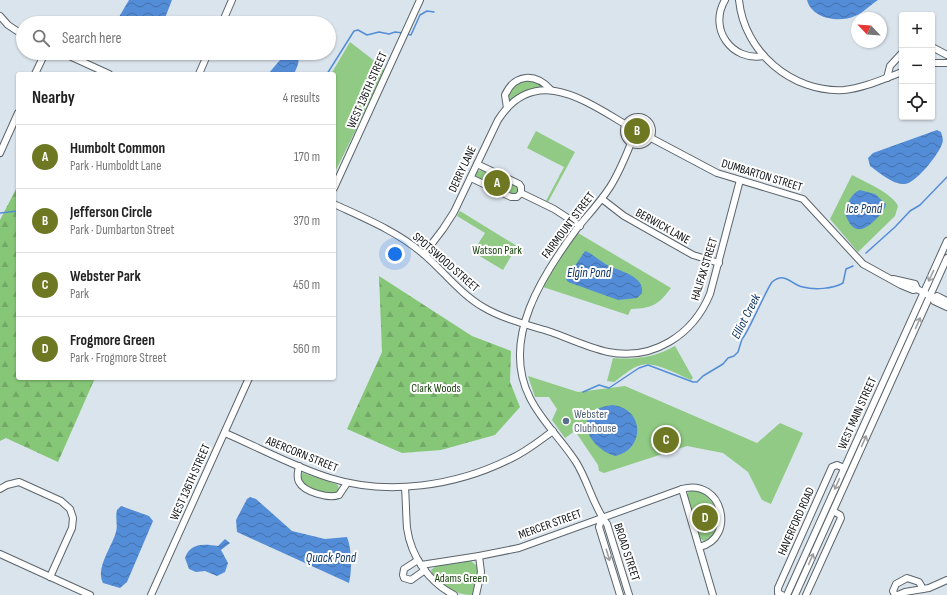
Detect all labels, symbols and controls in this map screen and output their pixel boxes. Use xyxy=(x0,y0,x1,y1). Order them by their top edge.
north arrow xyxy=(851,12,887,48)
map controls xyxy=(899,12,935,120)
button: + xyxy=(899,12,935,48)
search box xyxy=(16,16,336,60)
icon: search xyxy=(30,27,52,49)
text: Search here xyxy=(62,29,122,48)
button: − xyxy=(899,48,935,84)
street label: WEST 136TH STREET xyxy=(344,50,391,131)
button: locate xyxy=(899,84,935,120)
text: Nearby xyxy=(32,88,75,108)
text: 4 results xyxy=(283,90,320,106)
pin: B xyxy=(624,116,650,146)
text: Humbolt Common xyxy=(70,139,165,158)
street label: DERRY LANE xyxy=(445,144,480,195)
text: A xyxy=(42,149,48,165)
text: 170 m xyxy=(294,149,320,165)
street label: DUMBARTON STREET xyxy=(720,156,804,195)
text: Park · Humboldt Lane xyxy=(70,158,161,174)
pin: A xyxy=(484,168,510,198)
street label: FAIRMOUNT STREET xyxy=(538,189,598,262)
water label: Ice Pond xyxy=(846,201,883,217)
text: Jefferson Circle xyxy=(70,203,152,222)
street label: BERWICK LANE xyxy=(633,205,693,248)
text: B xyxy=(42,213,48,229)
text: 370 m xyxy=(293,213,320,229)
text: Park · Dumbarton Street xyxy=(70,222,175,238)
street label: SPOTSWOOD STREET xyxy=(409,229,482,295)
street label: HALIFAX STREET xyxy=(688,236,721,302)
park label: Watson Park xyxy=(472,243,522,258)
your location xyxy=(385,244,405,264)
water label: Elgin Pond xyxy=(567,265,612,281)
text: Webster Park xyxy=(70,267,141,286)
one-way arrow xyxy=(927,270,934,282)
text: C xyxy=(42,277,48,293)
text: 450 m xyxy=(293,277,320,293)
text: Park xyxy=(70,286,89,302)
water label: Elliot Creek xyxy=(728,290,765,342)
one-way arrow xyxy=(915,317,922,329)
text: Frogmore Green xyxy=(70,331,155,350)
text: D xyxy=(42,341,48,357)
text: 560 m xyxy=(293,341,320,357)
text: Park · Frogmore Street xyxy=(70,350,167,366)
street label: WEST MAIN STREET xyxy=(835,375,880,452)
park label: Clark Woods xyxy=(411,381,461,396)
place label: Webster Clubhouse xyxy=(574,407,616,436)
marker: Webster Clubhouse xyxy=(561,416,571,426)
pin: C xyxy=(653,425,679,455)
street label: ABERCORN STREET xyxy=(263,433,340,476)
one-way arrow xyxy=(861,435,868,447)
street label: WEST 136TH STREET xyxy=(167,442,214,523)
one-way arrow xyxy=(833,478,840,490)
street label: HAVERFORD ROAD xyxy=(775,485,818,558)
pin: D xyxy=(692,503,718,533)
street label: MERCER STREET xyxy=(517,506,584,543)
street label: BROAD STREET xyxy=(610,521,643,583)
one-way arrow xyxy=(605,548,612,561)
water label: Quack Pond xyxy=(306,550,357,566)
one-way arrow xyxy=(808,554,815,566)
park label: Adams Green xyxy=(434,571,487,586)

